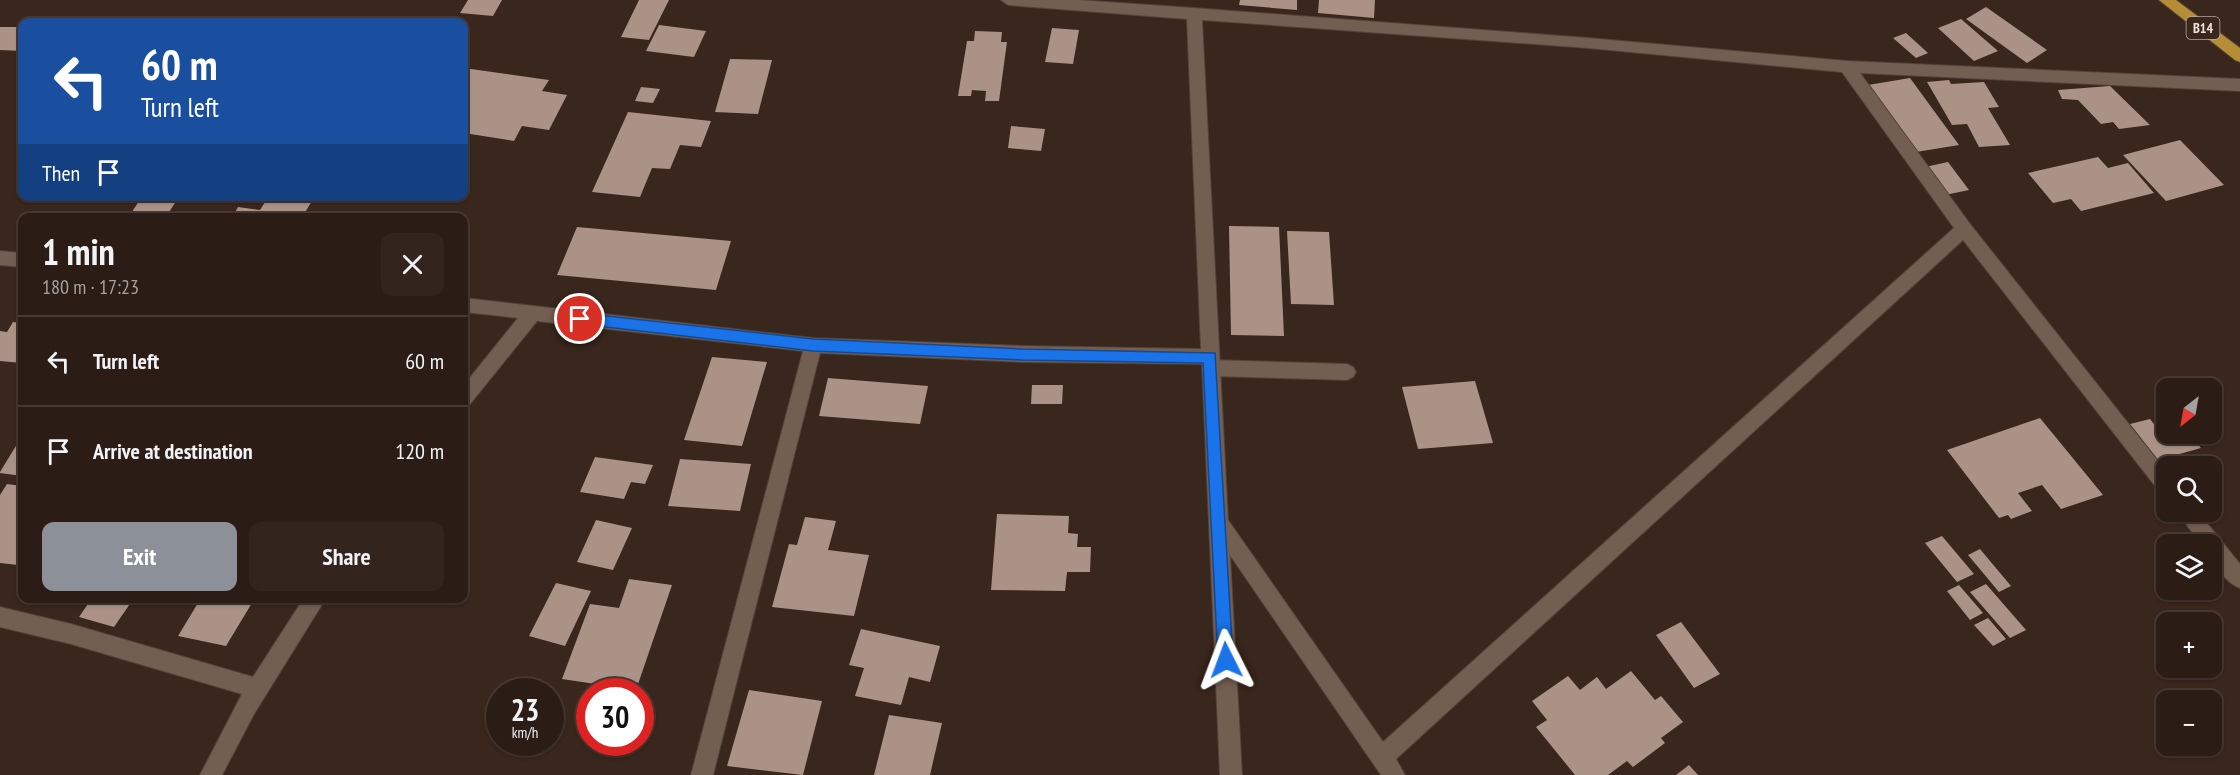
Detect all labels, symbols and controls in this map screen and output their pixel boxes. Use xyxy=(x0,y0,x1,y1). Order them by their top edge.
road number: B14 xyxy=(2186,17,2220,39)
text: 60 m xyxy=(141,37,218,92)
icon: left xyxy=(42,42,120,120)
text: Turn left xyxy=(141,90,219,124)
icon: arrive xyxy=(92,156,125,189)
text: Then xyxy=(42,159,80,187)
text: 1 min xyxy=(42,228,115,275)
button: close xyxy=(381,233,444,296)
text: 180 m · 17:23 xyxy=(42,274,139,300)
pin xyxy=(554,293,605,344)
icon: arrive xyxy=(563,302,596,335)
icon: left xyxy=(42,345,75,378)
text: Turn left xyxy=(93,347,159,375)
text: 60 m xyxy=(405,347,444,375)
north arrow xyxy=(2156,378,2222,444)
map controls xyxy=(2156,378,2222,756)
icon: arrive xyxy=(42,435,75,468)
text: Arrive at destination xyxy=(93,437,253,465)
text: 120 m xyxy=(395,437,444,465)
button: search xyxy=(2156,456,2222,522)
button: Exit xyxy=(42,522,237,591)
button: Share xyxy=(249,522,444,591)
button: layers xyxy=(2156,534,2222,600)
button: + xyxy=(2156,612,2222,678)
position arrow xyxy=(1194,628,1258,692)
speed limit sign: 30 xyxy=(576,678,654,756)
text: 23 xyxy=(511,690,539,729)
button: − xyxy=(2156,690,2222,756)
text: km/h xyxy=(512,723,538,742)

